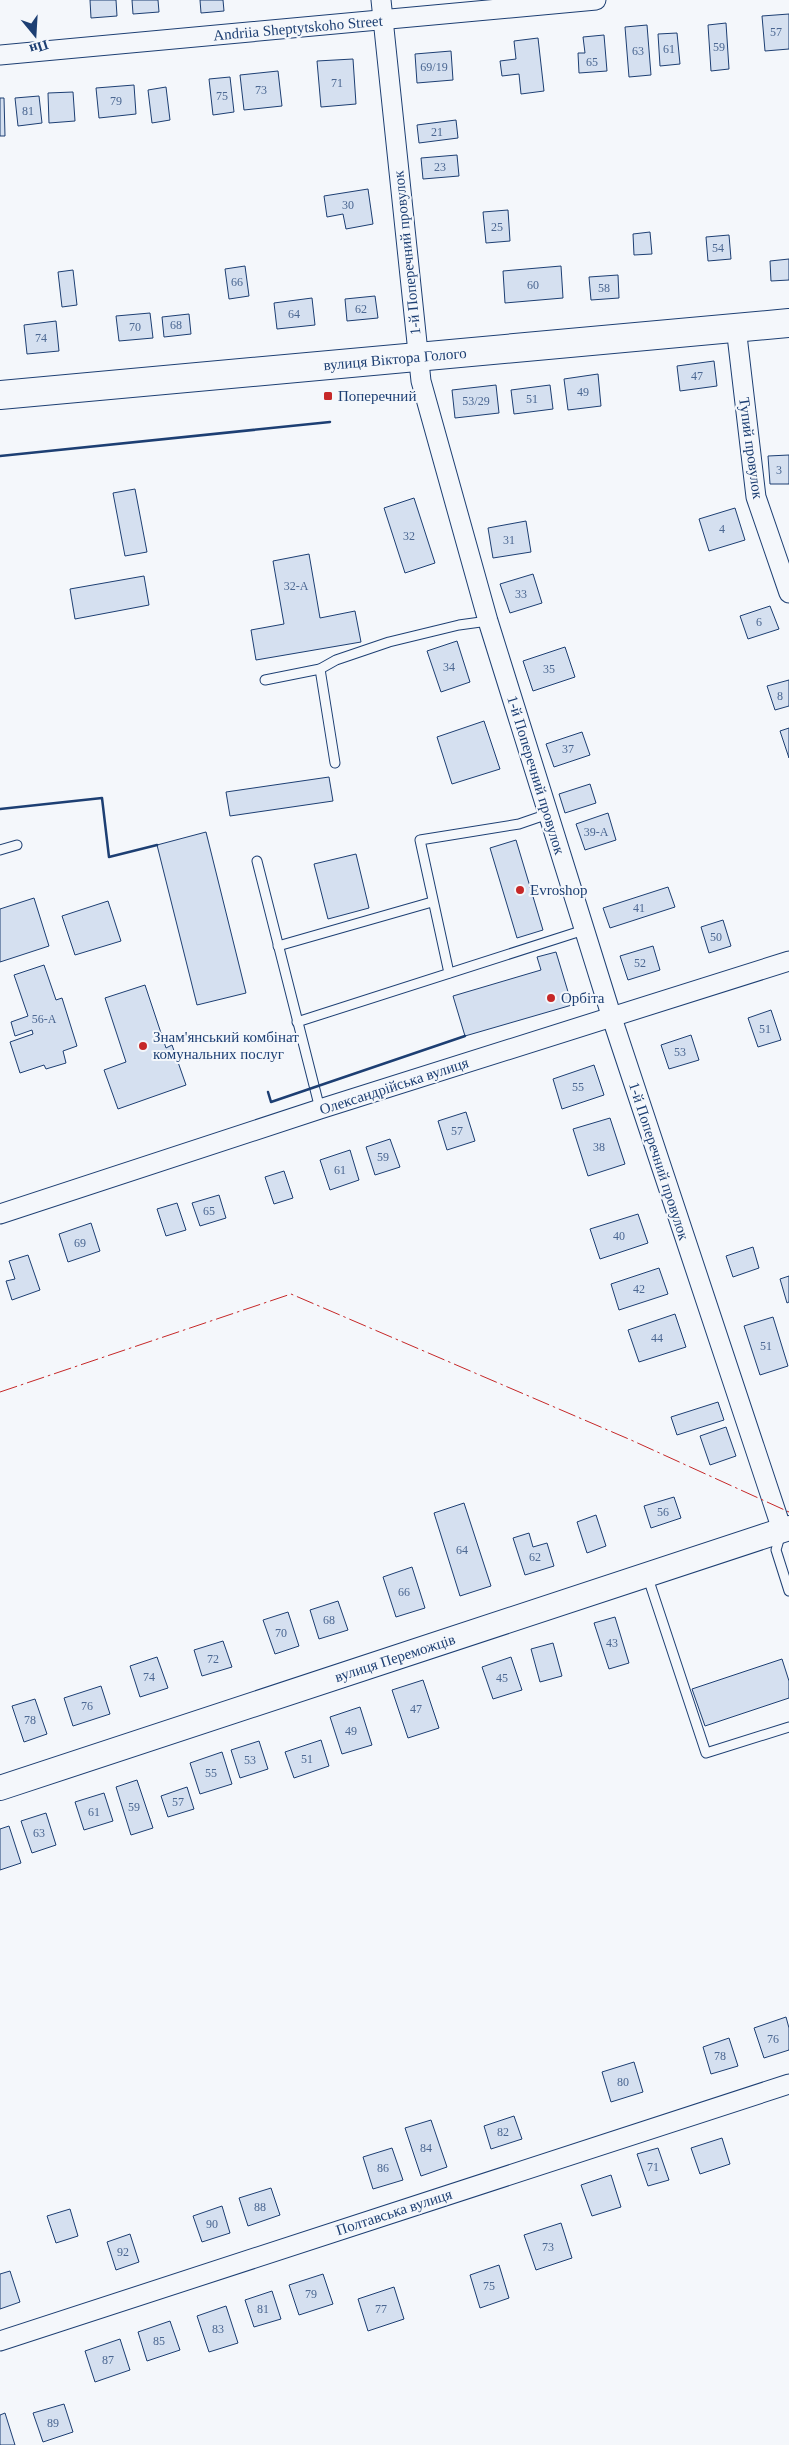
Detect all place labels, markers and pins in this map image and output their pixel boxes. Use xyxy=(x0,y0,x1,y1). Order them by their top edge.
place label: Поперечний xyxy=(338,388,416,404)
marker: Поперечний xyxy=(322,390,334,402)
place label: Evroshop xyxy=(530,882,588,898)
marker: Evroshop xyxy=(514,884,526,896)
place label: Орбіта xyxy=(561,990,605,1006)
marker: Орбіта xyxy=(545,992,557,1004)
place label: Знам'янський комбінат комунальних послуг xyxy=(153,1029,299,1062)
marker: Знам'янський комбінат комунальних послуг xyxy=(137,1040,149,1052)

